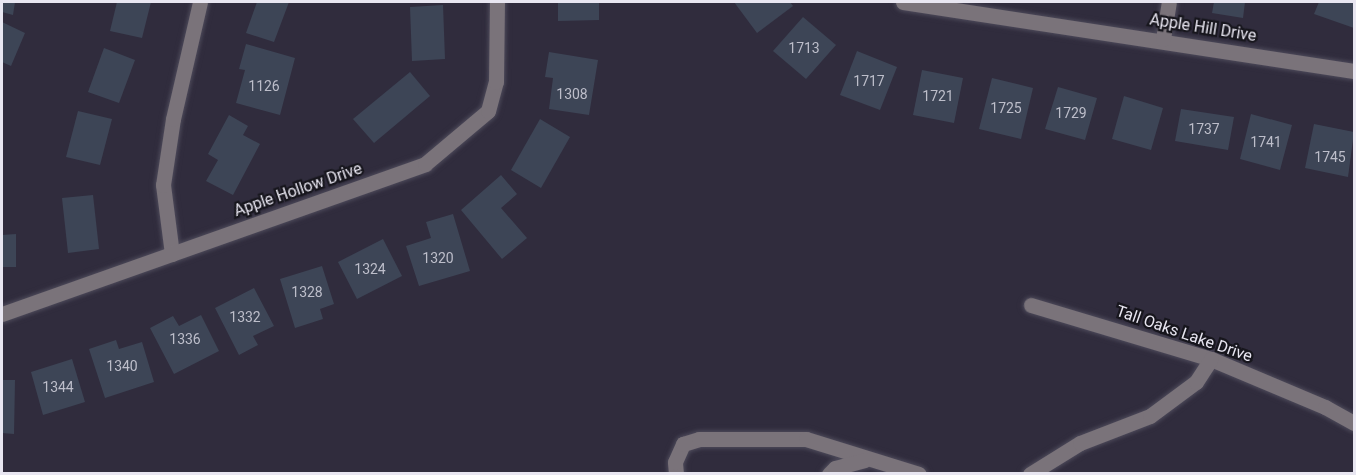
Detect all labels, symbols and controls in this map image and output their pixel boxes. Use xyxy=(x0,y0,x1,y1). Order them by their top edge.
street label: Apple Hill Drive xyxy=(1148,10,1258,46)
house number: 1713 xyxy=(788,40,820,56)
house number: 1717 xyxy=(853,73,885,89)
house number: 1126 xyxy=(248,78,280,94)
house number: 1308 xyxy=(556,86,588,102)
house number: 1721 xyxy=(922,88,954,104)
house number: 1725 xyxy=(990,100,1022,116)
house number: 1729 xyxy=(1055,105,1087,121)
house number: 1737 xyxy=(1188,121,1220,137)
house number: 1741 xyxy=(1250,134,1282,150)
house number: 1745 xyxy=(1314,149,1346,165)
street label: Apple Hollow Drive xyxy=(231,159,365,221)
house number: 1320 xyxy=(422,250,454,266)
house number: 1324 xyxy=(354,261,386,277)
house number: 1328 xyxy=(291,284,323,300)
street label: Tall Oaks Lake Drive xyxy=(1113,302,1255,366)
house number: 1332 xyxy=(229,309,261,325)
house number: 1336 xyxy=(169,331,201,347)
house number: 1340 xyxy=(106,358,138,374)
house number: 1344 xyxy=(42,379,74,395)

